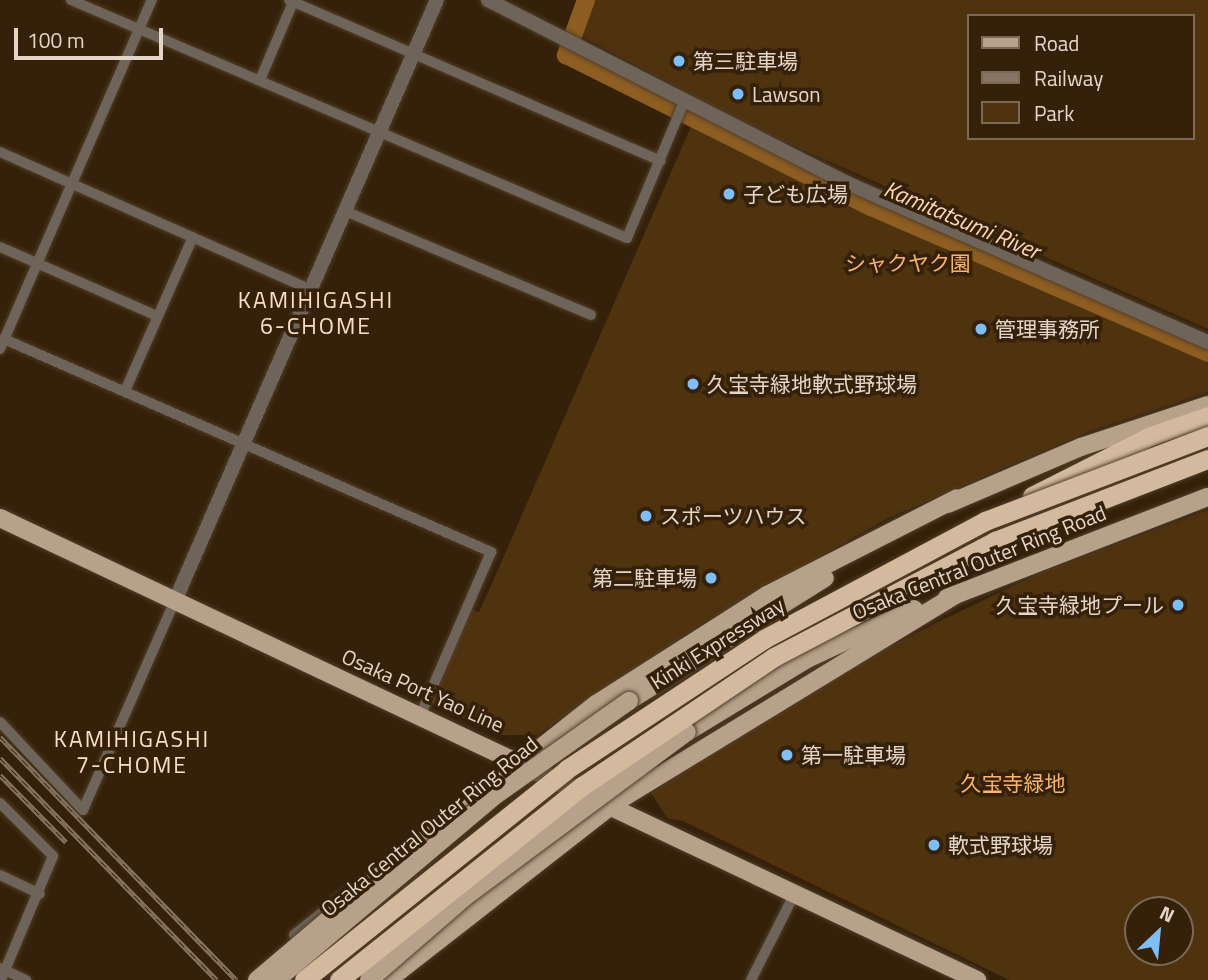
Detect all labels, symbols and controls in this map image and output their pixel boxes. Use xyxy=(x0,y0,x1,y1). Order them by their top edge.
scale bar xyxy=(18,14,166,58)
legend xyxy=(967,14,1194,140)
text: 100 m xyxy=(27,24,84,56)
text: Road xyxy=(1034,27,1079,59)
place label: 第三駐車場 xyxy=(693,48,798,74)
marker: 第三駐車場 xyxy=(671,53,687,69)
text: Railway xyxy=(1034,62,1103,94)
place label: Lawson xyxy=(752,81,821,107)
marker: Lawson xyxy=(730,86,746,102)
text: Park xyxy=(1034,97,1074,129)
water label: Kamitatsumi River xyxy=(880,175,1044,265)
place label: 子ども広場 xyxy=(743,181,848,207)
marker: 子ども広場 xyxy=(721,186,737,202)
park label: シャクヤク園 xyxy=(845,250,971,276)
district label: KAMIHIGASHI 6-CHOME xyxy=(239,286,393,340)
place label: 管理事務所 xyxy=(995,316,1100,342)
marker: 管理事務所 xyxy=(973,321,989,337)
place label: 久宝寺緑地軟式野球場 xyxy=(707,371,917,397)
marker: 久宝寺緑地軟式野球場 xyxy=(685,376,701,392)
street label: Osaka Central Outer Ring Road xyxy=(848,499,1110,625)
place label: スポーツハウス xyxy=(660,503,807,529)
marker: スポーツハウス xyxy=(638,508,654,524)
place label: 第二駐車場 xyxy=(592,565,697,591)
marker: 第二駐車場 xyxy=(703,570,719,586)
street label: Kinki Expressway xyxy=(646,592,788,694)
place label: 久宝寺緑地プール xyxy=(996,592,1164,618)
marker: 久宝寺緑地プール xyxy=(1170,597,1186,613)
street label: Osaka Port Yao Line xyxy=(338,643,508,737)
district label: KAMIHIGASHI 7-CHOME xyxy=(55,725,209,779)
street label: Osaka Central Outer Ring Road xyxy=(316,731,542,921)
place label: 第一駐車場 xyxy=(801,742,906,768)
marker: 第一駐車場 xyxy=(779,747,795,763)
park label: 久宝寺緑地 xyxy=(961,770,1065,796)
place label: 軟式野球場 xyxy=(948,832,1053,858)
marker: 軟式野球場 xyxy=(926,837,942,853)
north arrow xyxy=(1124,896,1194,966)
text: N xyxy=(1155,898,1180,929)

